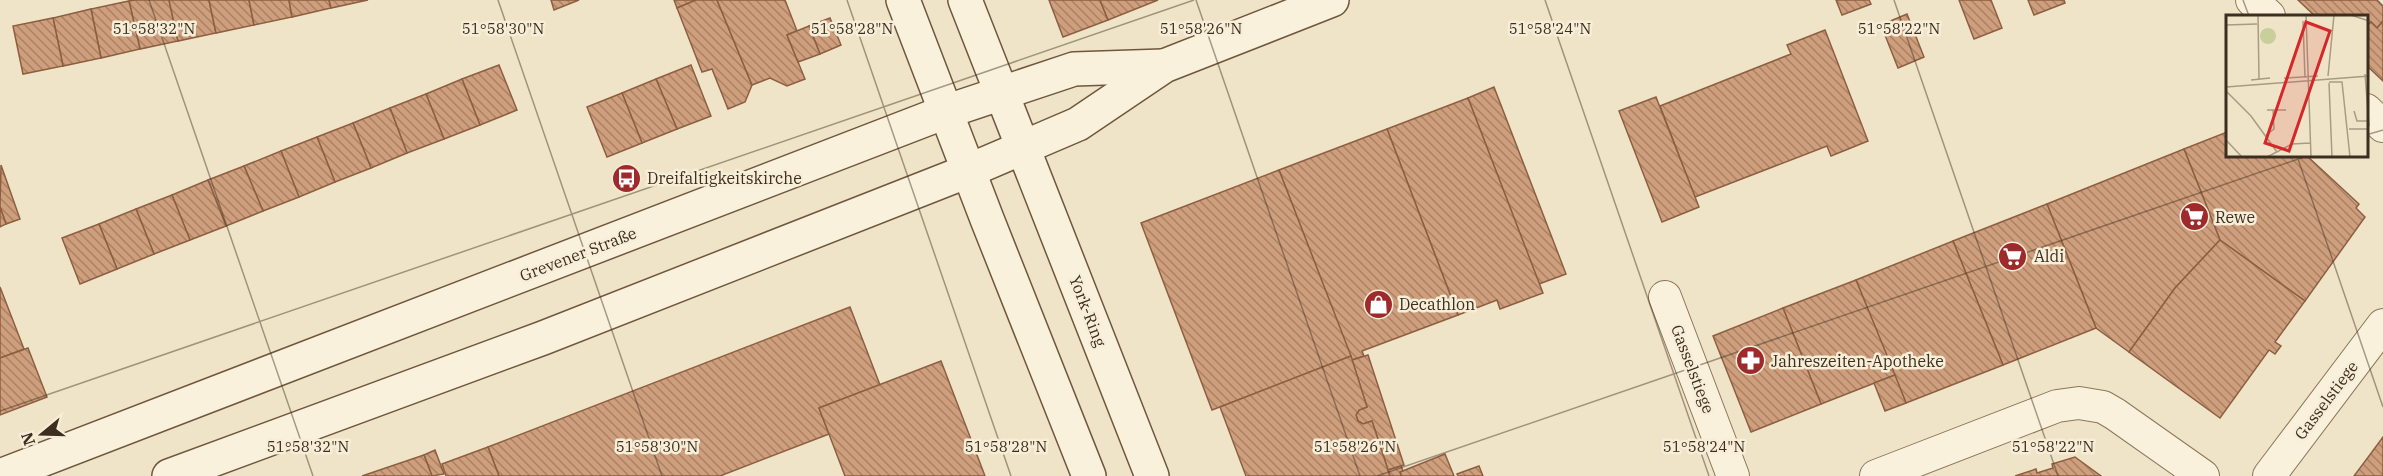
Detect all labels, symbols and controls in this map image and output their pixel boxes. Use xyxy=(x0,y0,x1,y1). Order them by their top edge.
inset map xyxy=(2226,15,2368,158)
text: 51°58'32"N xyxy=(113,19,195,38)
text: 51°58'30"N xyxy=(462,19,544,38)
text: 51°58'28"N xyxy=(811,19,893,38)
text: 51°58'26"N xyxy=(1160,19,1242,38)
text: 51°58'24"N xyxy=(1509,19,1591,38)
text: 51°58'22"N xyxy=(1858,19,1940,38)
bus stop icon: Dreifaltigkeitskirche xyxy=(610,162,642,194)
place label: Dreifaltigkeitskirche xyxy=(647,168,802,188)
supermarket icon: Rewe xyxy=(2178,201,2210,233)
place label: Rewe xyxy=(2215,207,2255,227)
street label: Grevener Straße xyxy=(517,223,639,285)
supermarket icon: Aldi xyxy=(1997,240,2029,272)
place label: Aldi xyxy=(2034,246,2064,266)
street label: York-Ring xyxy=(1065,272,1111,350)
shop icon: Decathlon xyxy=(1362,288,1394,320)
place label: Decathlon xyxy=(1399,294,1475,314)
street label: Gasselstiege xyxy=(1667,322,1719,416)
pharmacy icon: Jahreszeiten-Apotheke xyxy=(1734,345,1766,377)
place label: Jahreszeiten-Apotheke xyxy=(1771,351,1944,371)
street label: Gasselstiege xyxy=(2290,357,2362,443)
north arrow xyxy=(12,404,72,464)
text: N xyxy=(16,430,39,448)
text: 51°58'32"N xyxy=(267,437,349,456)
text: 51°58'30"N xyxy=(616,437,698,456)
text: 51°58'28"N xyxy=(965,437,1047,456)
text: 51°58'26"N xyxy=(1314,437,1396,456)
text: 51°58'24"N xyxy=(1663,437,1745,456)
text: 51°58'22"N xyxy=(2012,437,2094,456)

